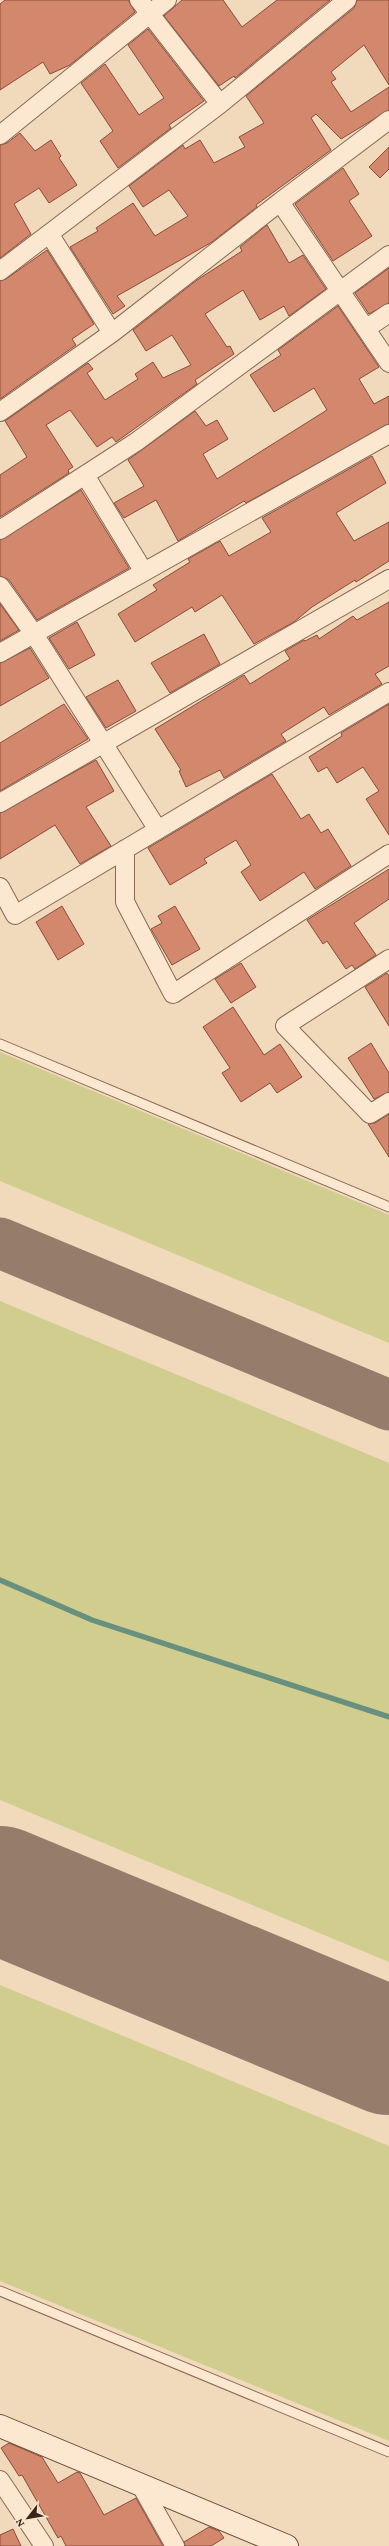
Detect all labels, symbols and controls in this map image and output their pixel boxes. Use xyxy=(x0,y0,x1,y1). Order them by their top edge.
north arrow xyxy=(8,2498,48,2538)
text: N xyxy=(12,2516,27,2529)

